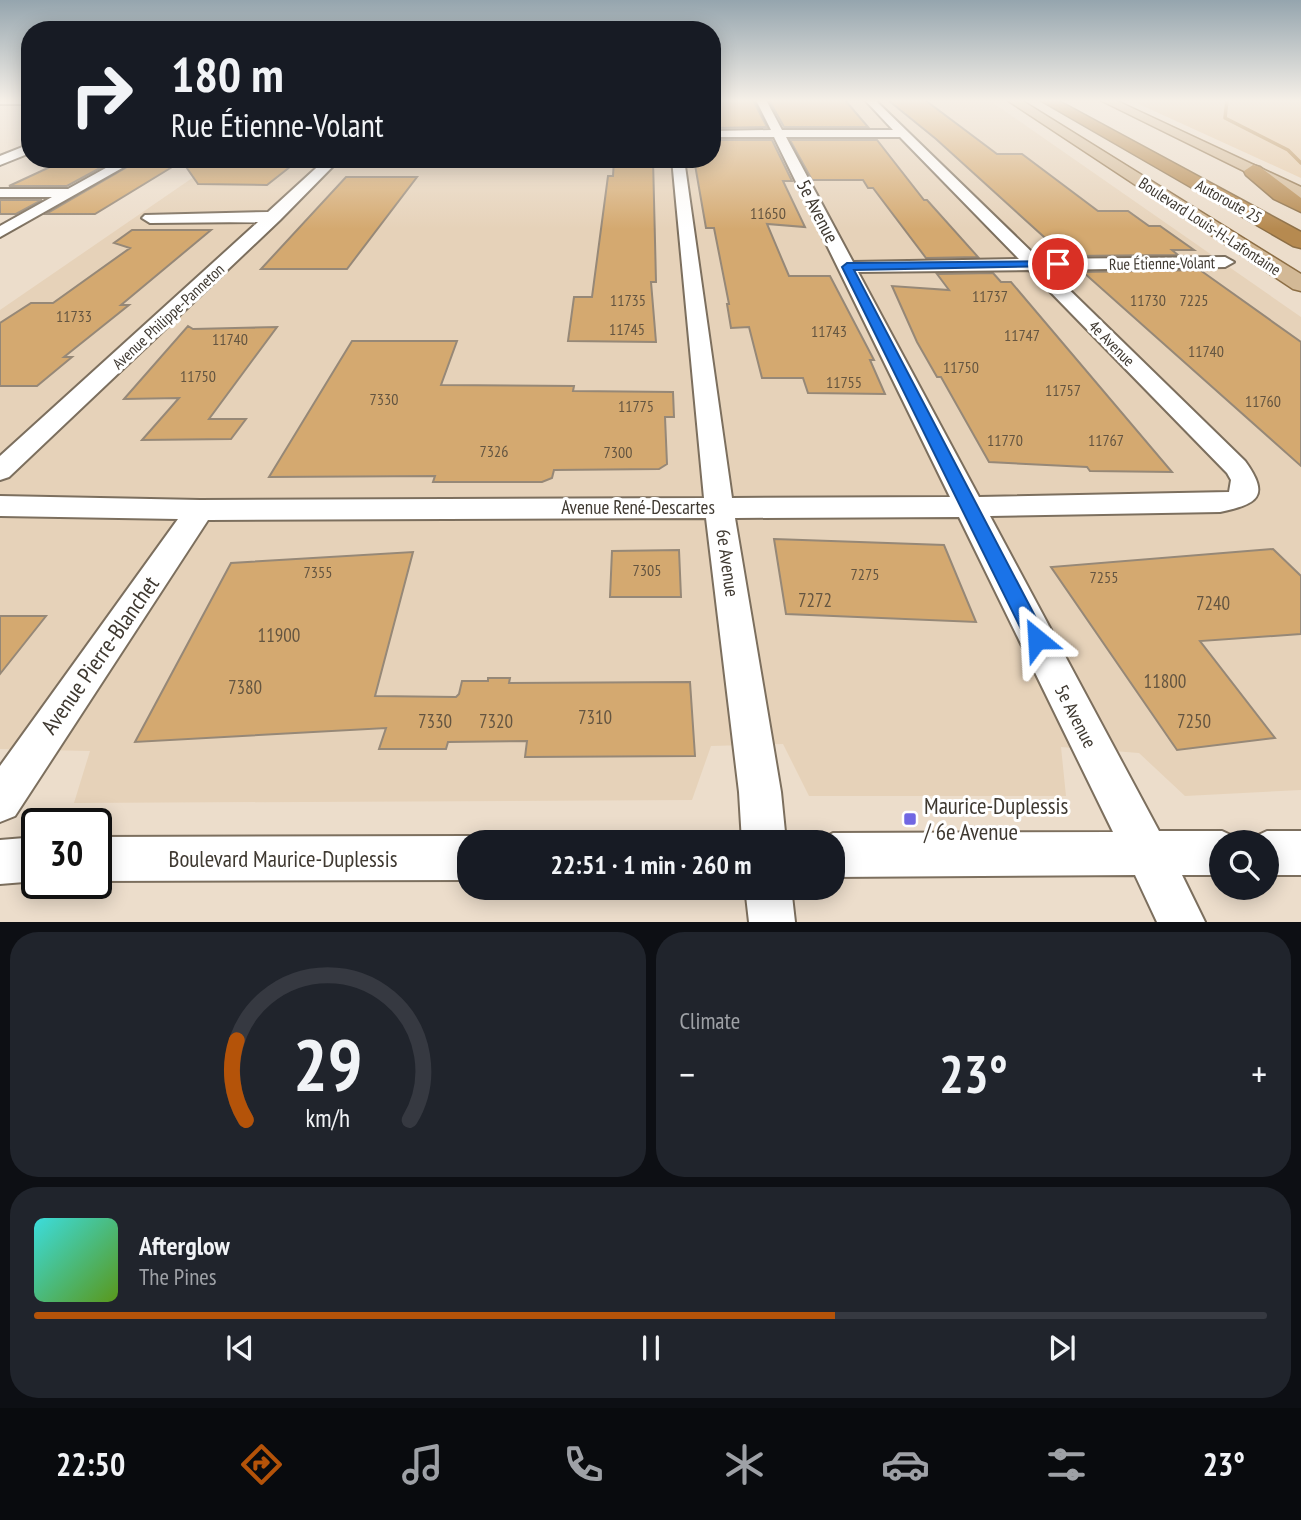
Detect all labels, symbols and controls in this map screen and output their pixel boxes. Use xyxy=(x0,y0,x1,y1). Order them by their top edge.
text: 180 m xyxy=(171,42,284,106)
icon: right xyxy=(56,49,147,140)
text: Rue Étienne-Volant xyxy=(171,104,383,146)
street label: Boulevard Louis-H.-Lafontaine xyxy=(1135,173,1285,279)
street label: 5e Avenue xyxy=(792,175,844,247)
street label: Autoroute 25 xyxy=(1192,175,1266,227)
house number: 11650 xyxy=(750,203,786,223)
pin xyxy=(1028,234,1088,294)
icon: arrive xyxy=(1039,245,1077,283)
street label: Rue Étienne-Volant xyxy=(1109,252,1216,274)
street label: Avenue Philippe-Panneton xyxy=(108,259,228,373)
house number: 11737 xyxy=(972,286,1008,306)
house number: 11735 xyxy=(610,290,646,310)
house number: 11730 xyxy=(1130,290,1166,310)
house number: 7225 xyxy=(1180,290,1208,310)
house number: 11733 xyxy=(56,306,92,326)
street label: 4e Avenue xyxy=(1085,316,1139,370)
house number: 11745 xyxy=(609,319,645,339)
house number: 11743 xyxy=(811,321,847,341)
house number: 11747 xyxy=(1004,325,1040,345)
house number: 11740 xyxy=(212,329,248,349)
house number: 11740 xyxy=(1188,341,1224,361)
house number: 11750 xyxy=(943,357,979,377)
house number: 11750 xyxy=(180,366,216,386)
house number: 11755 xyxy=(826,372,862,392)
house number: 11757 xyxy=(1045,380,1081,400)
house number: 7330 xyxy=(370,389,398,409)
house number: 11760 xyxy=(1245,391,1281,411)
house number: 11775 xyxy=(618,396,654,416)
house number: 11770 xyxy=(987,430,1023,450)
house number: 11767 xyxy=(1088,430,1124,450)
house number: 7326 xyxy=(480,441,508,461)
house number: 7300 xyxy=(604,442,632,462)
street label: Avenue René-Descartes xyxy=(561,495,715,519)
street label: 6e Avenue xyxy=(711,528,745,598)
house number: 7305 xyxy=(633,560,661,580)
house number: 7355 xyxy=(304,562,332,582)
house number: 7275 xyxy=(851,564,879,584)
house number: 7255 xyxy=(1090,567,1118,587)
street label: Avenue Pierre-Blanchet xyxy=(34,570,165,739)
house number: 7272 xyxy=(798,588,832,612)
house number: 7240 xyxy=(1196,591,1230,615)
position arrow xyxy=(1000,602,1074,676)
house number: 11900 xyxy=(258,623,300,647)
house number: 11800 xyxy=(1144,669,1186,693)
house number: 7380 xyxy=(228,675,262,699)
street label: 5e Avenue xyxy=(1050,680,1102,752)
house number: 7310 xyxy=(578,705,612,729)
house number: 7330 xyxy=(418,709,452,733)
house number: 7320 xyxy=(479,709,513,733)
house number: 7250 xyxy=(1177,709,1211,733)
place label: Maurice-Duplessis / 6e Avenue xyxy=(923,791,1069,846)
speed limit sign: 30 xyxy=(21,808,112,899)
marker: Maurice-Duplessis / 6e Avenue xyxy=(902,811,918,827)
map controls xyxy=(1209,830,1279,900)
button: search xyxy=(1209,830,1279,900)
street label: Boulevard Maurice-Duplessis xyxy=(169,844,398,873)
text: 22:51 · 1 min · 260 m xyxy=(551,848,751,881)
text: Climate xyxy=(680,1006,740,1035)
text: 29 xyxy=(293,1017,363,1111)
text: 23° xyxy=(939,1040,1008,1107)
text: − xyxy=(680,1049,695,1098)
text: + xyxy=(1251,1049,1267,1098)
text: km/h xyxy=(306,1102,350,1134)
text: Afterglow xyxy=(139,1229,230,1262)
text: The Pines xyxy=(139,1262,217,1291)
icon: previous xyxy=(221,1329,259,1367)
icon: pause xyxy=(632,1329,670,1367)
icon: next xyxy=(1043,1329,1081,1367)
icon: directions xyxy=(237,1440,286,1489)
icon: music xyxy=(398,1440,447,1489)
icon: phone xyxy=(559,1440,608,1489)
icon: climate xyxy=(720,1440,769,1489)
icon: car xyxy=(881,1440,930,1489)
icon: filters xyxy=(1042,1440,1091,1489)
text: 22:50 xyxy=(56,1443,125,1485)
text: 23° xyxy=(1203,1443,1245,1485)

